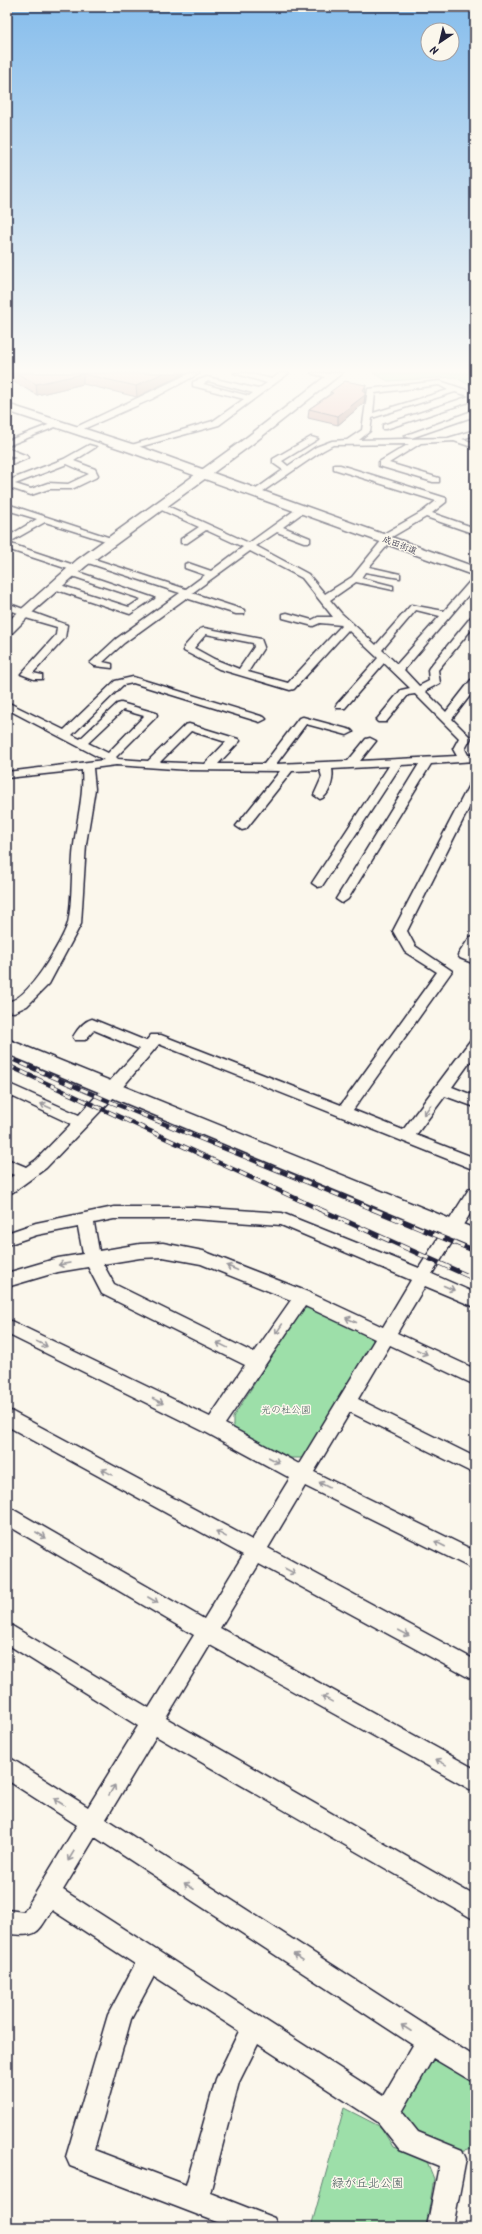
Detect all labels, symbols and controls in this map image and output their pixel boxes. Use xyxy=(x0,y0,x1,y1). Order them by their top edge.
north arrow xyxy=(420,22,460,62)
text: N xyxy=(427,40,443,59)
street label: 成田街道 xyxy=(380,532,419,559)
one-way arrow xyxy=(40,1102,52,1109)
one-way arrow xyxy=(423,1104,431,1115)
one-way arrow xyxy=(58,1260,71,1268)
one-way arrow xyxy=(226,1264,238,1271)
one-way arrow xyxy=(443,1285,455,1292)
one-way arrow xyxy=(346,1315,358,1323)
one-way arrow xyxy=(275,1324,284,1335)
one-way arrow xyxy=(35,1341,47,1348)
one-way arrow xyxy=(216,1341,228,1349)
one-way arrow xyxy=(416,1349,428,1356)
one-way arrow xyxy=(152,1398,164,1405)
park label: 光の杜公園 xyxy=(261,1402,311,1418)
one-way arrow xyxy=(268,1457,280,1464)
one-way arrow xyxy=(101,1467,113,1475)
one-way arrow xyxy=(318,1481,330,1489)
one-way arrow xyxy=(215,1530,227,1537)
one-way arrow xyxy=(35,1531,47,1539)
one-way arrow xyxy=(434,1539,446,1547)
one-way arrow xyxy=(284,1568,296,1575)
one-way arrow xyxy=(147,1597,159,1605)
one-way arrow xyxy=(398,1629,410,1637)
one-way arrow xyxy=(322,1695,334,1702)
one-way arrow xyxy=(435,1758,447,1766)
one-way arrow xyxy=(108,1784,116,1796)
one-way arrow xyxy=(53,1797,65,1805)
one-way arrow xyxy=(67,1850,75,1861)
one-way arrow xyxy=(183,1882,194,1890)
one-way arrow xyxy=(292,1953,303,1961)
one-way arrow xyxy=(401,2024,412,2032)
park label: 緑が丘北公園 xyxy=(332,2174,404,2193)

